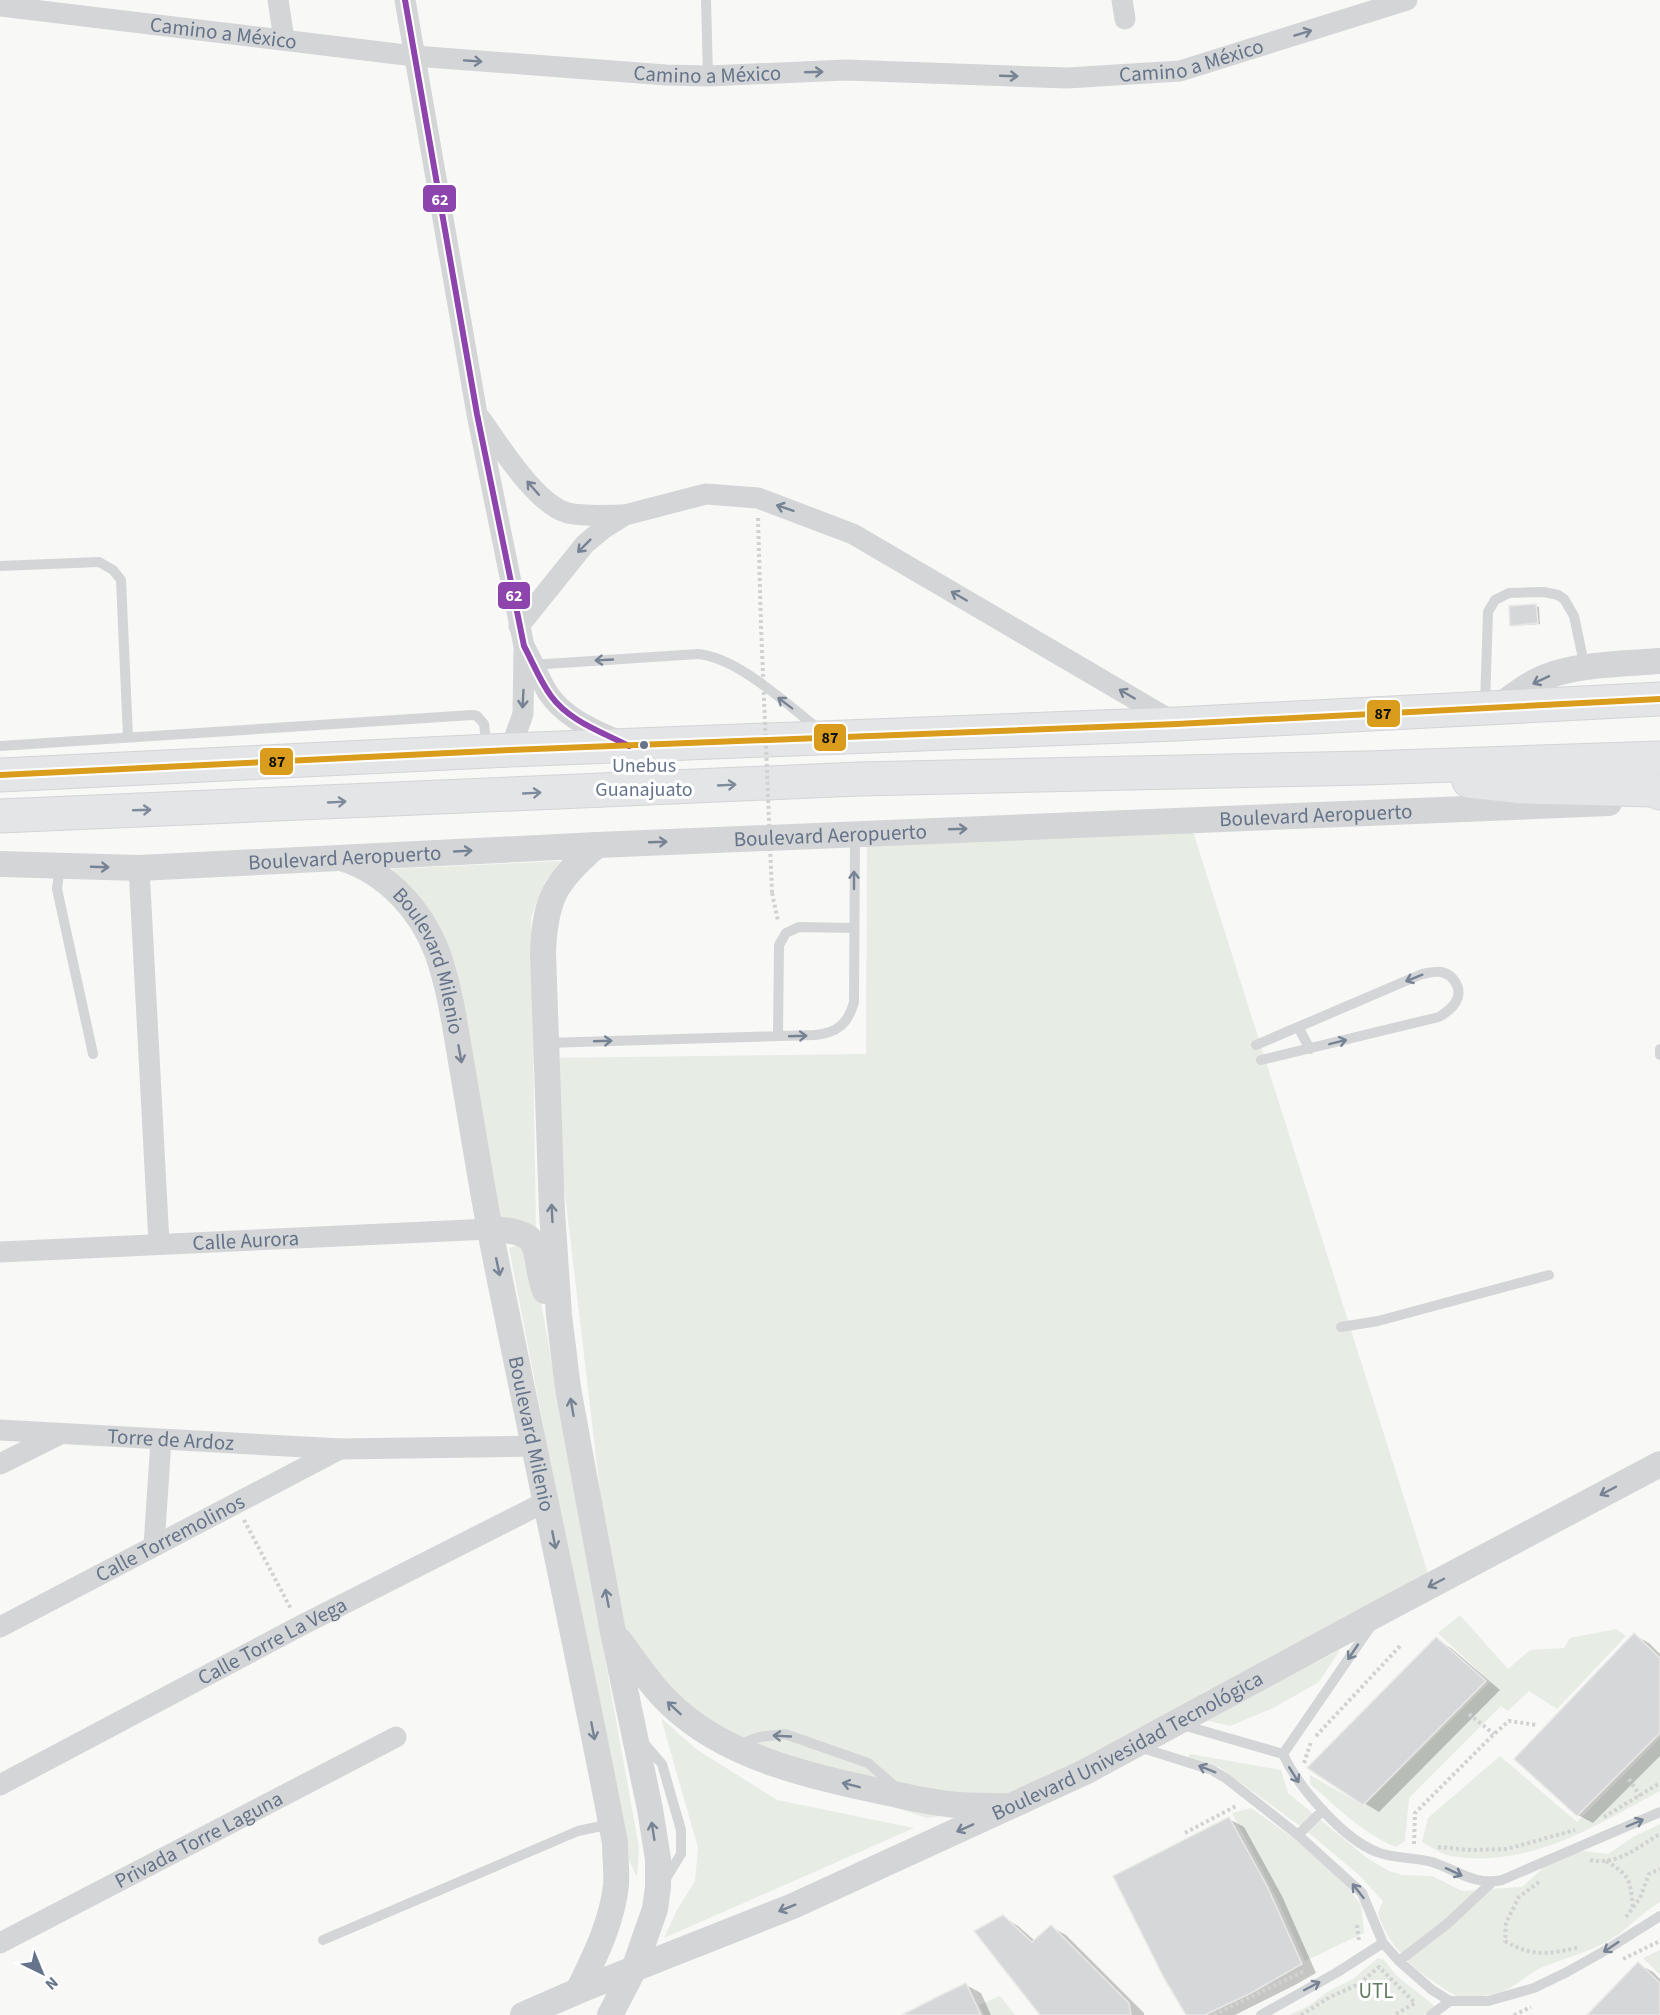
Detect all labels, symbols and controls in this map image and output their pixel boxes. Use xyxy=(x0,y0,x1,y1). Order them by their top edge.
street label: Camino a México xyxy=(148,9,298,57)
one-way arrow xyxy=(1293,27,1312,38)
street label: Camino a México xyxy=(1118,31,1267,90)
one-way arrow xyxy=(462,55,482,66)
street label: Camino a México xyxy=(632,58,782,91)
one-way arrow xyxy=(804,66,823,77)
one-way arrow xyxy=(998,71,1018,82)
line badge: 62 xyxy=(422,184,457,213)
text: 62 xyxy=(432,189,448,211)
one-way arrow xyxy=(526,481,540,496)
one-way arrow xyxy=(776,501,795,512)
one-way arrow xyxy=(577,538,592,553)
line badge: 62 xyxy=(497,581,531,610)
text: 62 xyxy=(506,585,522,607)
one-way arrow xyxy=(950,590,968,601)
one-way arrow xyxy=(595,655,615,666)
one-way arrow xyxy=(1532,675,1550,687)
one-way arrow xyxy=(1119,688,1136,700)
one-way arrow xyxy=(518,689,529,709)
one-way arrow xyxy=(777,697,793,709)
line badge: 87 xyxy=(1366,699,1401,728)
text: 87 xyxy=(1375,703,1391,725)
line badge: 87 xyxy=(813,723,847,752)
text: 87 xyxy=(822,727,838,749)
marker: Unebus Guanajuato xyxy=(638,739,650,751)
line badge: 87 xyxy=(259,747,294,776)
text: 87 xyxy=(269,751,285,773)
place label: Unebus Guanajuato xyxy=(595,752,693,804)
one-way arrow xyxy=(716,779,736,790)
one-way arrow xyxy=(522,788,541,799)
one-way arrow xyxy=(327,796,347,807)
street label: Boulevard Aeropuerto xyxy=(1219,796,1413,834)
one-way arrow xyxy=(132,805,152,816)
street label: Boulevard Aeropuerto xyxy=(733,816,927,854)
one-way arrow xyxy=(947,824,967,835)
one-way arrow xyxy=(647,837,667,848)
street label: Boulevard Aeropuerto xyxy=(247,838,442,877)
one-way arrow xyxy=(452,845,472,856)
one-way arrow xyxy=(90,861,110,873)
one-way arrow xyxy=(848,871,860,891)
street label: Boulevard Milenio xyxy=(386,880,471,1036)
one-way arrow xyxy=(1406,973,1424,984)
one-way arrow xyxy=(788,1030,808,1041)
one-way arrow xyxy=(593,1035,613,1047)
one-way arrow xyxy=(1328,1035,1347,1047)
one-way arrow xyxy=(455,1044,466,1064)
one-way arrow xyxy=(547,1203,558,1223)
street label: Calle Aurora xyxy=(192,1223,300,1258)
one-way arrow xyxy=(493,1257,504,1276)
street label: Boulevard Milenio xyxy=(501,1353,562,1514)
one-way arrow xyxy=(566,1397,577,1417)
street label: Torre de Ardoz xyxy=(107,1421,235,1458)
street label: Calle Torremolinos xyxy=(90,1486,250,1590)
one-way arrow xyxy=(1599,1486,1617,1498)
one-way arrow xyxy=(549,1530,560,1549)
one-way arrow xyxy=(1428,1577,1445,1589)
one-way arrow xyxy=(601,1589,612,1609)
street label: Calle Torre La Vega xyxy=(192,1590,352,1693)
one-way arrow xyxy=(1347,1643,1359,1660)
street label: Boulevard Univesidad Tecnológica xyxy=(987,1663,1268,1828)
one-way arrow xyxy=(667,1700,682,1715)
one-way arrow xyxy=(588,1721,599,1741)
one-way arrow xyxy=(773,1731,792,1742)
one-way arrow xyxy=(1199,1763,1217,1774)
one-way arrow xyxy=(1288,1766,1300,1783)
one-way arrow xyxy=(842,1778,861,1790)
street label: Privada Torre Laguna xyxy=(109,1783,288,1896)
one-way arrow xyxy=(1625,1817,1643,1828)
one-way arrow xyxy=(647,1821,658,1841)
one-way arrow xyxy=(956,1823,975,1834)
one-way arrow xyxy=(1444,1867,1462,1879)
one-way arrow xyxy=(1352,1883,1365,1899)
one-way arrow xyxy=(779,1903,797,1914)
one-way arrow xyxy=(1603,1941,1619,1953)
north arrow xyxy=(12,1943,72,2003)
text: N xyxy=(40,1972,63,1995)
park label: UTL xyxy=(1358,1976,1394,2006)
one-way arrow xyxy=(1302,1980,1320,1991)

